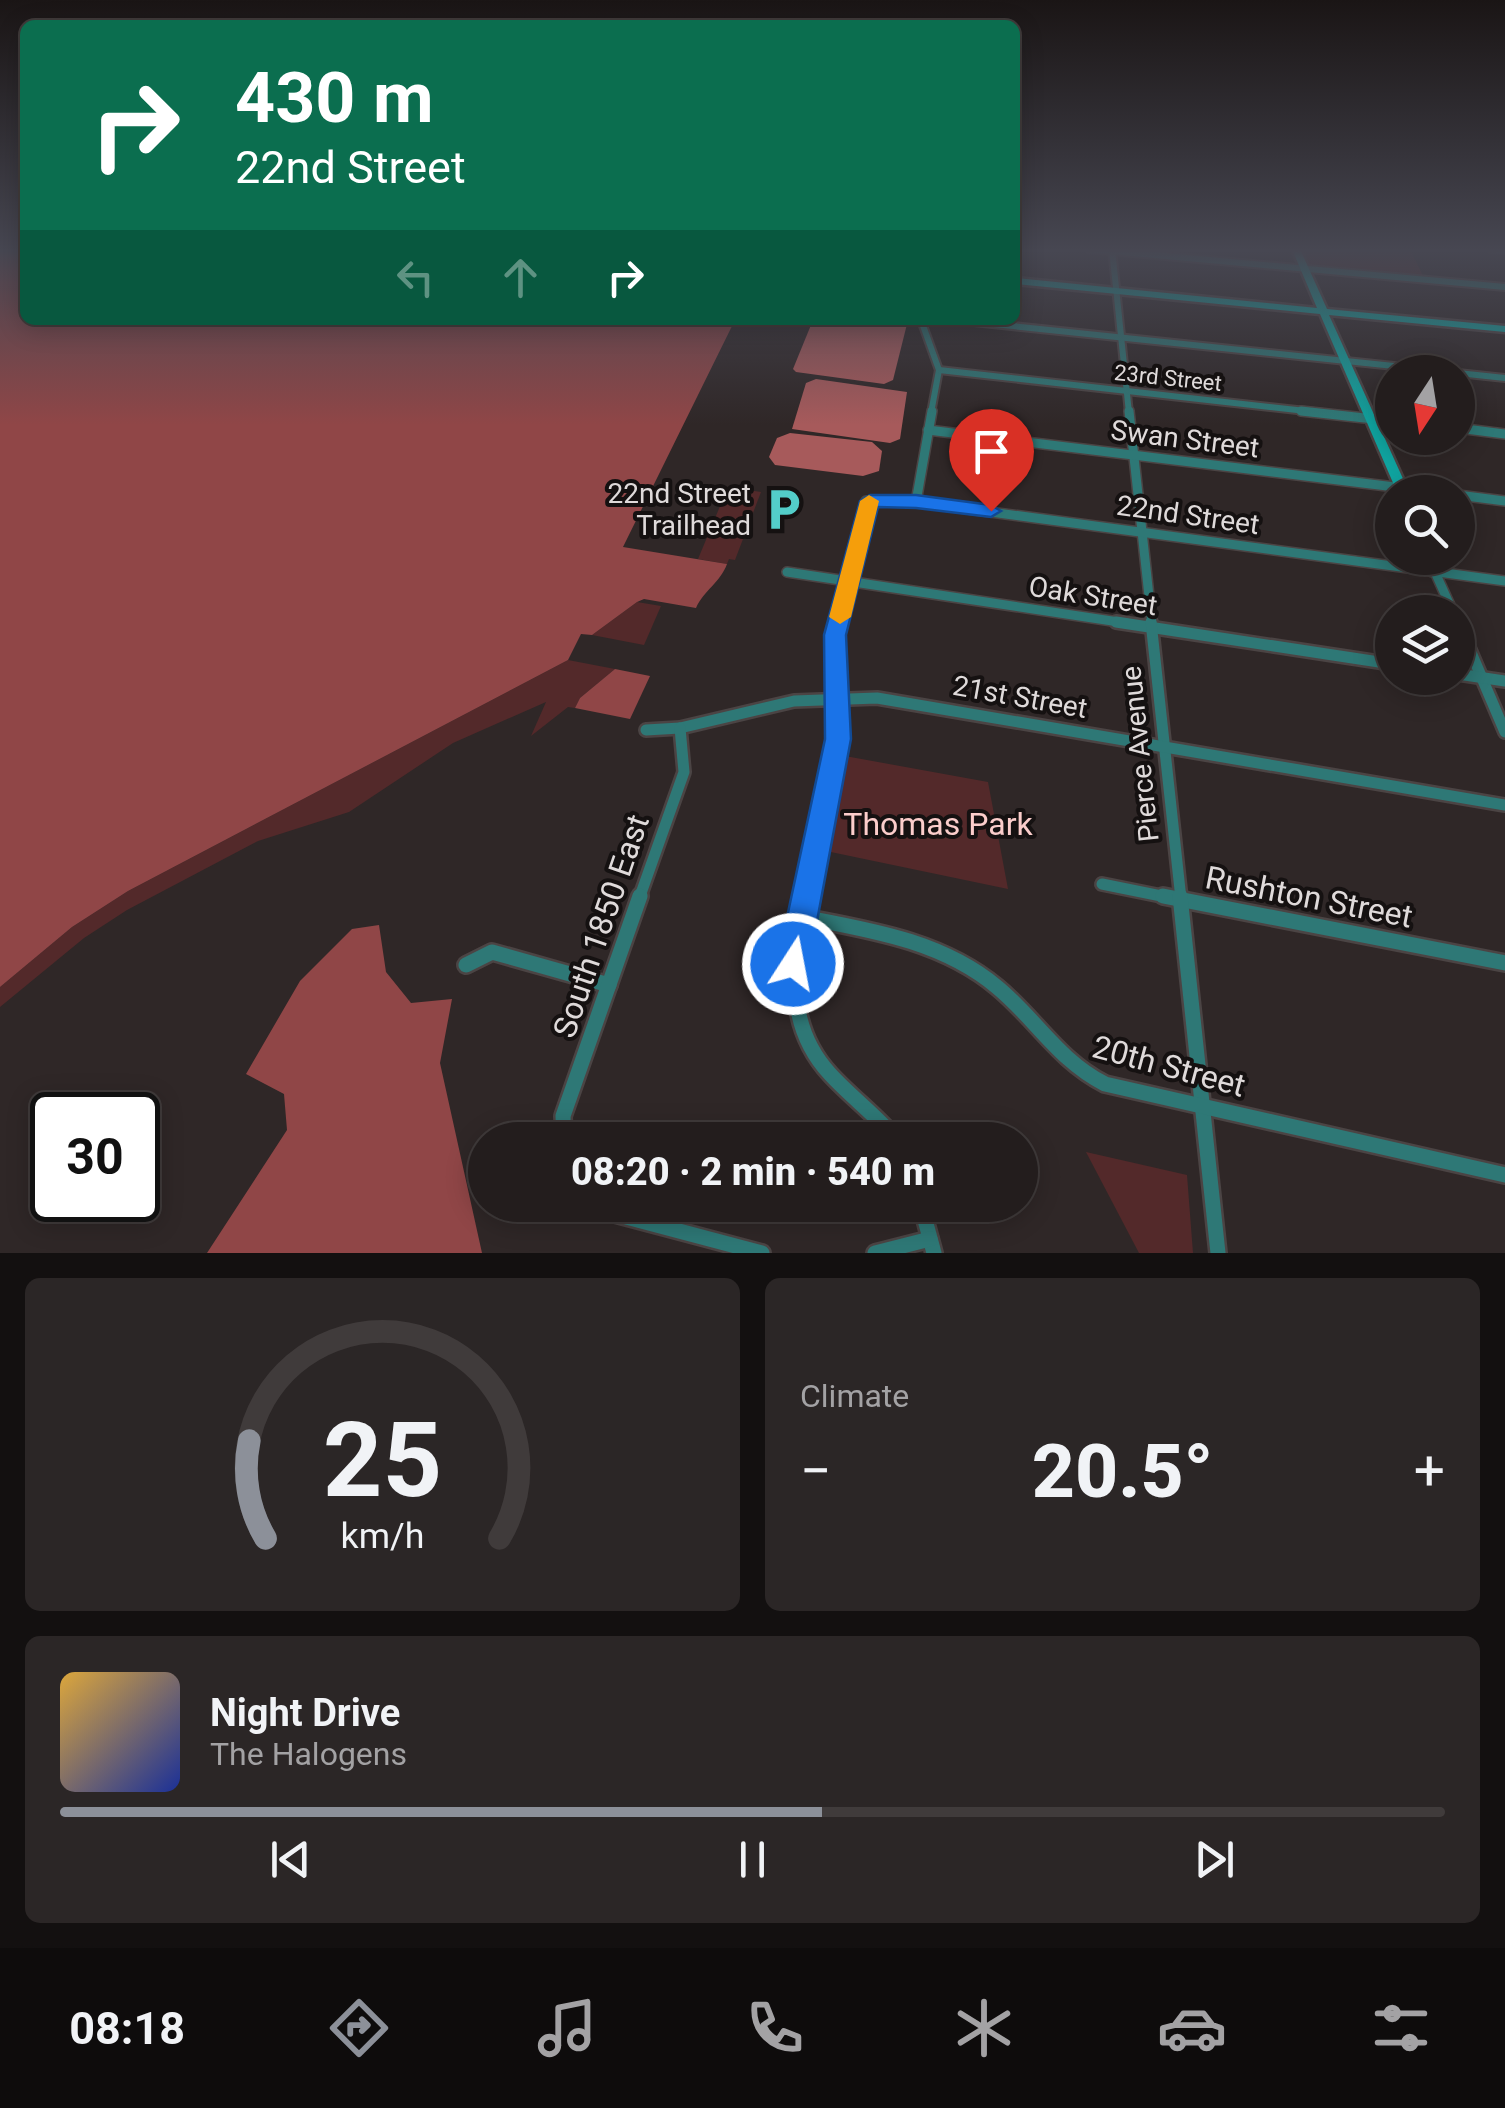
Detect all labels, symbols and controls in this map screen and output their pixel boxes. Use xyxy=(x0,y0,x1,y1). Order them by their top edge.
text: 430 m xyxy=(235,57,434,139)
icon: right xyxy=(70,60,200,190)
text: 22nd Street xyxy=(235,141,466,194)
icon: left xyxy=(388,250,443,305)
icon: ahead xyxy=(493,250,548,305)
icon: right xyxy=(598,250,653,305)
north arrow xyxy=(1375,355,1475,455)
map controls xyxy=(1375,355,1475,695)
street label: 23rd Street xyxy=(1113,360,1223,396)
pin xyxy=(949,409,1034,512)
street label: Swan Street xyxy=(1109,414,1261,464)
icon: arrive xyxy=(964,424,1019,479)
button: search xyxy=(1375,475,1475,575)
place label: 22nd Street Trailhead xyxy=(607,477,751,542)
parking icon: 22nd Street Trailhead xyxy=(760,485,808,533)
street label: 22nd Street xyxy=(1115,489,1261,541)
street label: Oak Street xyxy=(1026,570,1160,622)
button: layers xyxy=(1375,595,1475,695)
street label: Pierce Avenue xyxy=(1114,664,1166,844)
street label: 21st Street xyxy=(950,669,1090,725)
park label: Thomas Park xyxy=(843,805,1033,843)
street label: South 1850 East xyxy=(545,809,657,1043)
street label: Rushton Street xyxy=(1202,858,1416,936)
position arrow xyxy=(741,912,845,1016)
street label: 20th Street xyxy=(1089,1027,1249,1105)
speed limit sign: 30 xyxy=(30,1092,160,1222)
text: 08:20 · 2 min · 540 m xyxy=(571,1150,935,1194)
text: Climate xyxy=(800,1377,909,1415)
text: 25 xyxy=(323,1400,442,1521)
text: 20.5° xyxy=(1032,1427,1213,1515)
text: − xyxy=(800,1439,831,1503)
text: + xyxy=(1414,1439,1445,1503)
text: km/h xyxy=(341,1515,424,1557)
text: Night Drive xyxy=(210,1691,400,1735)
text: The Halogens xyxy=(210,1735,407,1773)
icon: previous xyxy=(263,1832,318,1887)
icon: pause xyxy=(725,1832,780,1887)
icon: next xyxy=(1187,1832,1242,1887)
icon: directions xyxy=(324,1993,394,2063)
icon: music xyxy=(532,1993,602,2063)
icon: phone xyxy=(740,1993,810,2063)
icon: climate xyxy=(949,1993,1019,2063)
icon: car xyxy=(1157,1993,1227,2063)
icon: filters xyxy=(1366,1993,1436,2063)
text: 08:18 xyxy=(69,2002,185,2055)

